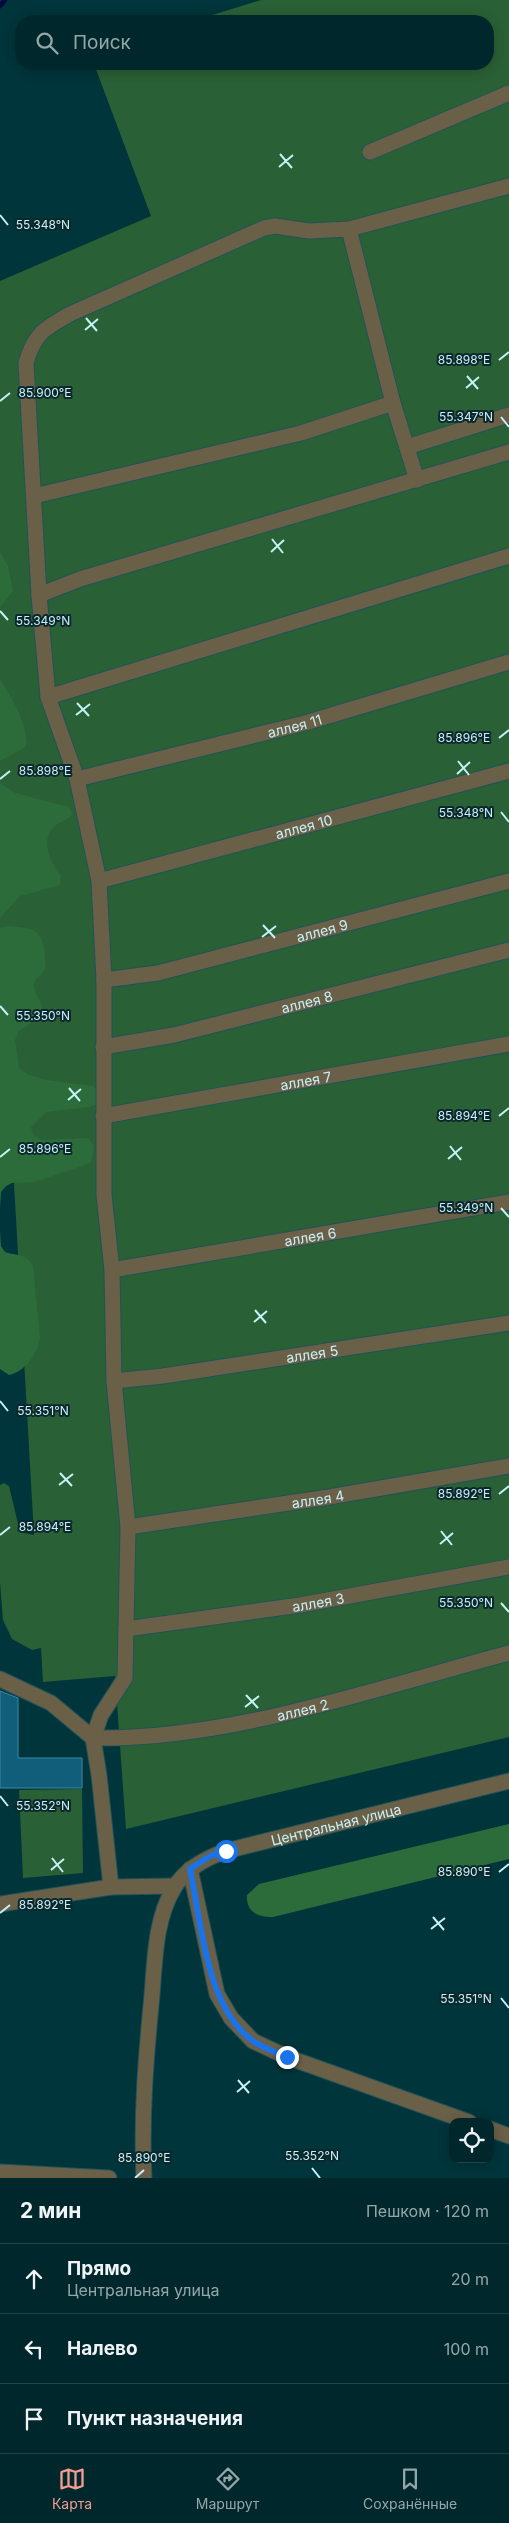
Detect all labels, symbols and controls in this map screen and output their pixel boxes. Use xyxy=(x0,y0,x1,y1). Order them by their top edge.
search box xyxy=(15,15,494,70)
icon: search xyxy=(33,29,61,57)
text: Поиск xyxy=(73,31,131,54)
text: 55.348°N xyxy=(16,217,70,232)
text: 85.898°E xyxy=(438,352,490,367)
text: 85.900°E xyxy=(18,385,72,400)
text: 55.347°N xyxy=(439,409,493,424)
text: 55.349°N xyxy=(16,613,70,628)
street label: аллея 11 xyxy=(266,710,324,740)
text: 85.896°E xyxy=(438,730,490,745)
text: 85.898°E xyxy=(19,763,71,778)
text: 55.348°N xyxy=(439,805,493,820)
street label: аллея 10 xyxy=(273,810,334,842)
street label: аллея 9 xyxy=(294,915,350,945)
street label: аллея 8 xyxy=(279,987,334,1016)
text: 55.350°N xyxy=(16,1008,70,1023)
street label: аллея 7 xyxy=(279,1067,333,1093)
text: 85.894°E xyxy=(438,1108,490,1123)
text: 85.896°E xyxy=(19,1141,71,1156)
text: 55.349°N xyxy=(439,1200,493,1215)
street label: аллея 6 xyxy=(283,1223,337,1249)
street label: аллея 5 xyxy=(285,1341,339,1366)
text: 55.351°N xyxy=(17,1403,69,1418)
street label: аллея 4 xyxy=(290,1486,345,1511)
text: 85.892°E xyxy=(438,1486,490,1501)
text: 85.894°E xyxy=(19,1519,71,1534)
street label: аллея 3 xyxy=(291,1589,345,1615)
text: 55.350°N xyxy=(439,1595,493,1610)
street label: аллея 2 xyxy=(275,1695,330,1724)
text: 55.352°N xyxy=(16,1798,70,1813)
street label: Центральная улица xyxy=(269,1800,403,1848)
route start xyxy=(215,1840,238,1863)
text: 85.890°E xyxy=(438,1864,490,1879)
text: 85.892°E xyxy=(19,1897,71,1912)
text: 55.351°N xyxy=(440,1991,492,2006)
route end xyxy=(276,2046,299,2069)
map controls xyxy=(449,2118,494,2163)
button: locate xyxy=(449,2118,494,2163)
text: 55.352°N xyxy=(285,2148,339,2163)
text: 85.890°E xyxy=(118,2150,170,2165)
text: 2 мин xyxy=(20,2198,81,2223)
text: Пешком · 120 m xyxy=(366,2201,489,2221)
text: Прямо xyxy=(67,2257,131,2280)
icon: ahead xyxy=(20,2265,48,2293)
text: 20 m xyxy=(451,2269,489,2289)
text: Центральная улица xyxy=(67,2280,219,2300)
icon: left xyxy=(20,2335,48,2363)
text: Налево xyxy=(67,2337,138,2360)
text: 100 m xyxy=(444,2339,489,2359)
icon: arrive xyxy=(20,2405,48,2433)
text: Пункт назначения xyxy=(67,2407,243,2430)
tab: Карта xyxy=(52,2465,92,2512)
tab: Маршрут xyxy=(196,2465,259,2512)
tab: Сохранённые xyxy=(363,2465,457,2512)

